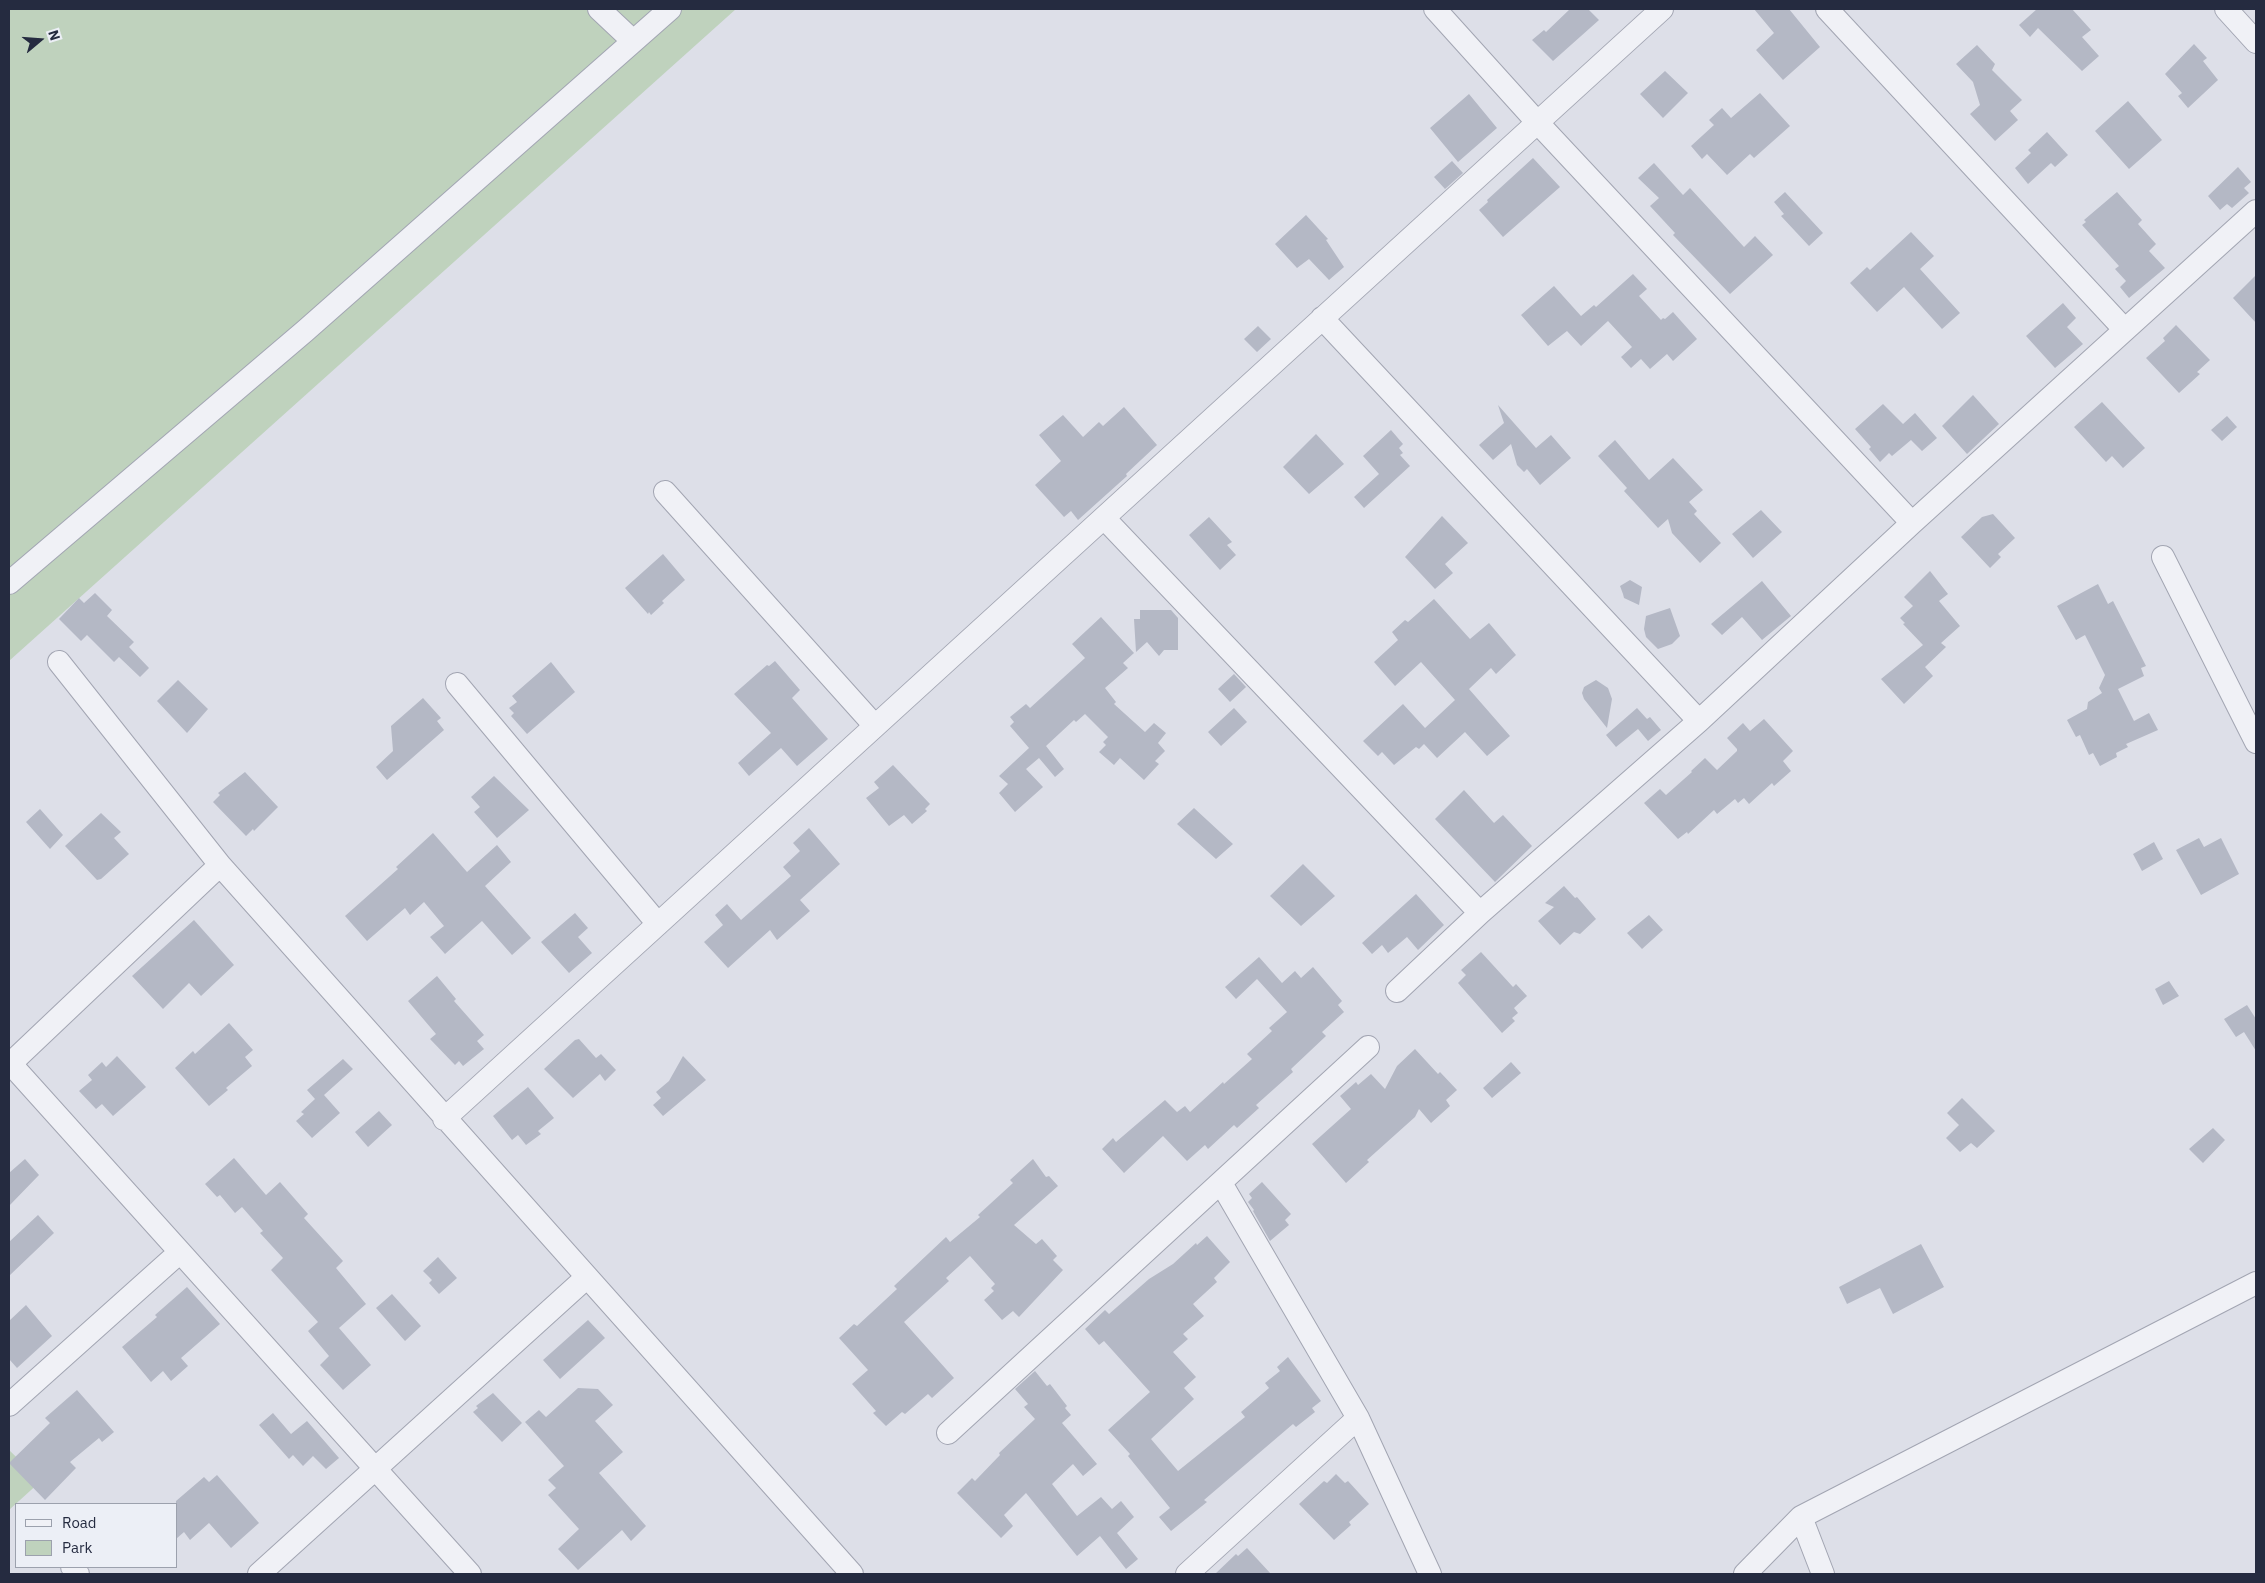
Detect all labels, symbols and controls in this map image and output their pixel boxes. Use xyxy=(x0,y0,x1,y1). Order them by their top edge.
north arrow xyxy=(15,15,65,65)
text: N xyxy=(44,28,64,43)
legend xyxy=(15,1503,178,1568)
text: Road xyxy=(62,1513,97,1532)
text: Park xyxy=(62,1538,92,1557)

